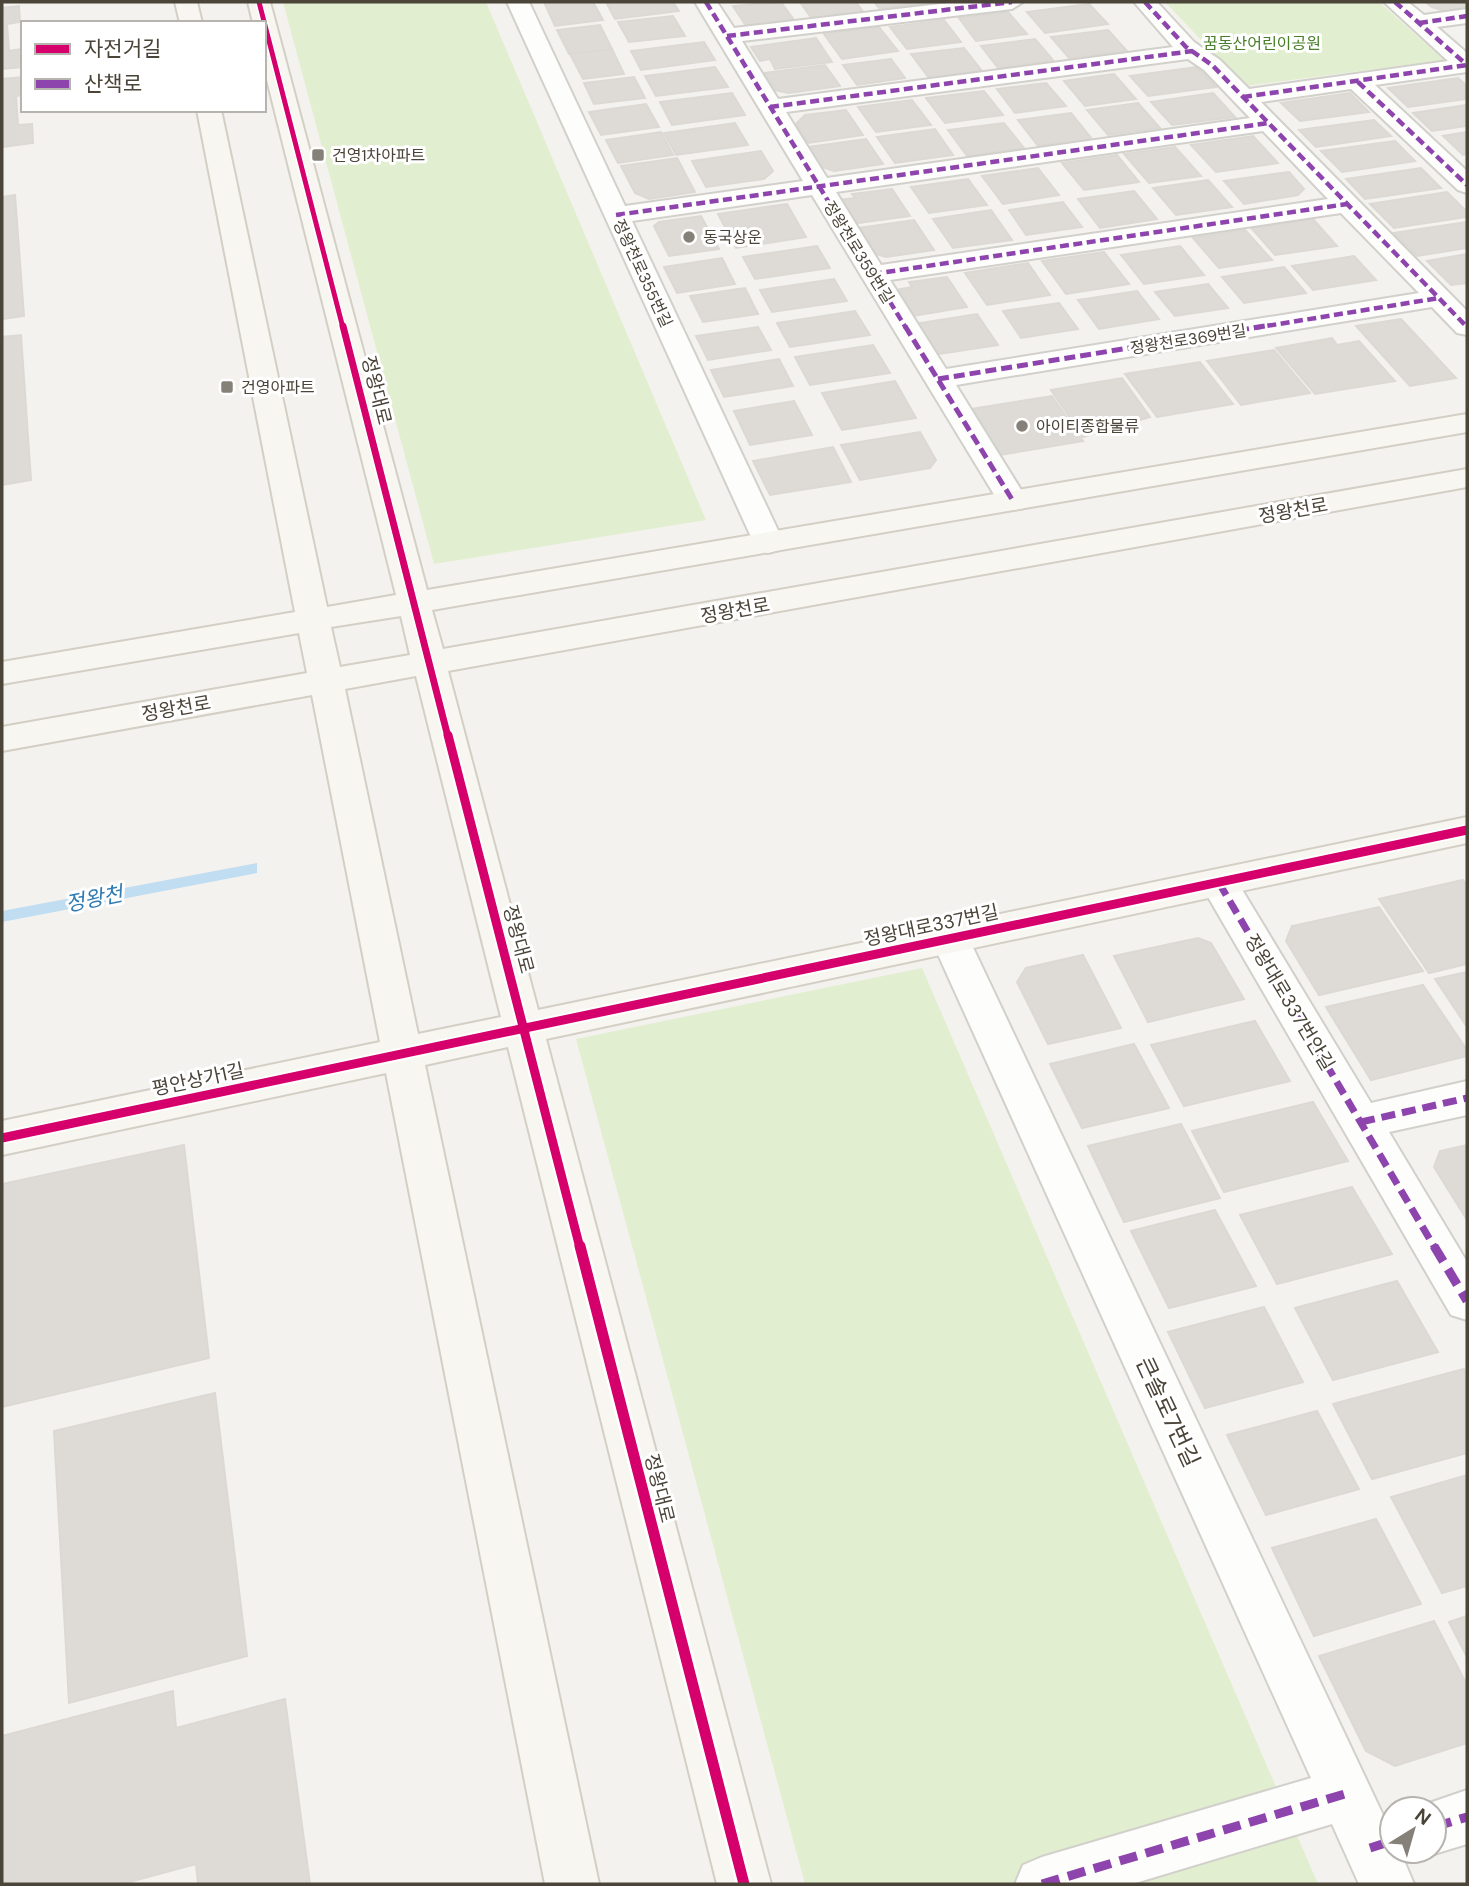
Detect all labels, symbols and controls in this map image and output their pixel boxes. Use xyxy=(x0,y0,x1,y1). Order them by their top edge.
legend xyxy=(21,21,266,112)
park label: 꿈동산어린이공원 xyxy=(1203,33,1321,54)
text: 자전거길 xyxy=(84,35,161,63)
text: 산책로 xyxy=(84,70,142,98)
place label: 건영1차아파트 xyxy=(332,145,425,166)
marker: 건영1차아파트 xyxy=(310,147,326,163)
street label: 정왕천로359번길 xyxy=(819,197,899,307)
street label: 정왕천로355번길 xyxy=(608,216,677,331)
place label: 동국상운 xyxy=(703,227,762,248)
marker: 동국상운 xyxy=(681,229,697,245)
street label: 정왕천로369번길 xyxy=(1128,320,1248,359)
street label: 정왕대로 xyxy=(356,353,397,427)
place label: 건영아파트 xyxy=(241,377,315,398)
marker: 건영아파트 xyxy=(219,379,235,395)
place label: 아이티종합물류 xyxy=(1036,416,1139,437)
marker: 아이티종합물류 xyxy=(1014,418,1030,434)
street label: 정왕천로 xyxy=(1256,492,1330,529)
street label: 정왕천로 xyxy=(698,592,772,629)
street label: 정왕천로 xyxy=(139,690,213,727)
water label: 정왕천 xyxy=(63,879,128,918)
street label: 정왕대로337번길 xyxy=(861,899,1001,952)
street label: 정왕대로 xyxy=(497,902,540,976)
street label: 정왕대로337번안길 xyxy=(1239,930,1340,1075)
street label: 평안상가1길 xyxy=(150,1058,246,1101)
street label: 큰솔로7번길 xyxy=(1129,1352,1207,1472)
street label: 정왕대로 xyxy=(639,1451,680,1525)
north arrow xyxy=(1378,1795,1448,1865)
text: N xyxy=(1410,1803,1436,1831)

